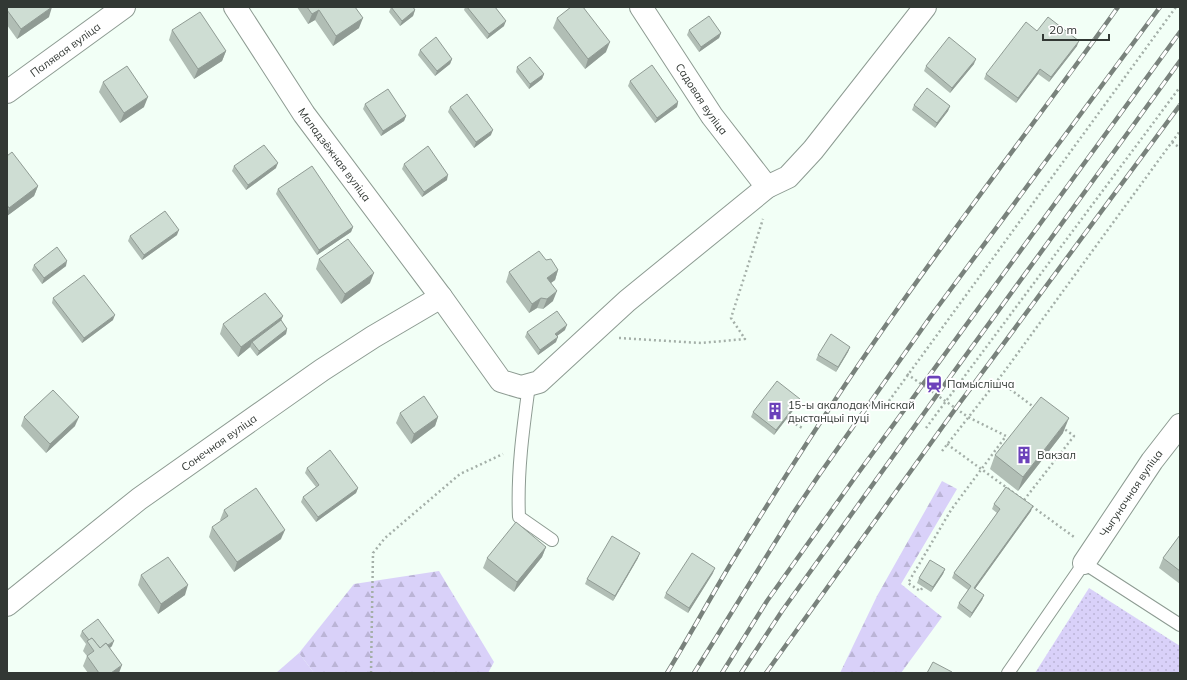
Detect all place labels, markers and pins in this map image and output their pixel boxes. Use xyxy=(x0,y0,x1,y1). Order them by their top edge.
station icon: Памыслішча xyxy=(924,374,944,394)
place label: Памыслішча xyxy=(947,377,1014,391)
place label: 15-ы акалодак Мінскай дыстанцыі пуці xyxy=(788,398,915,425)
building icon: 15-ы акалодак Мінскай дыстанцыі пуці xyxy=(765,401,785,421)
building icon: Вакзал xyxy=(1014,445,1034,465)
place label: Вакзал xyxy=(1037,448,1076,462)

